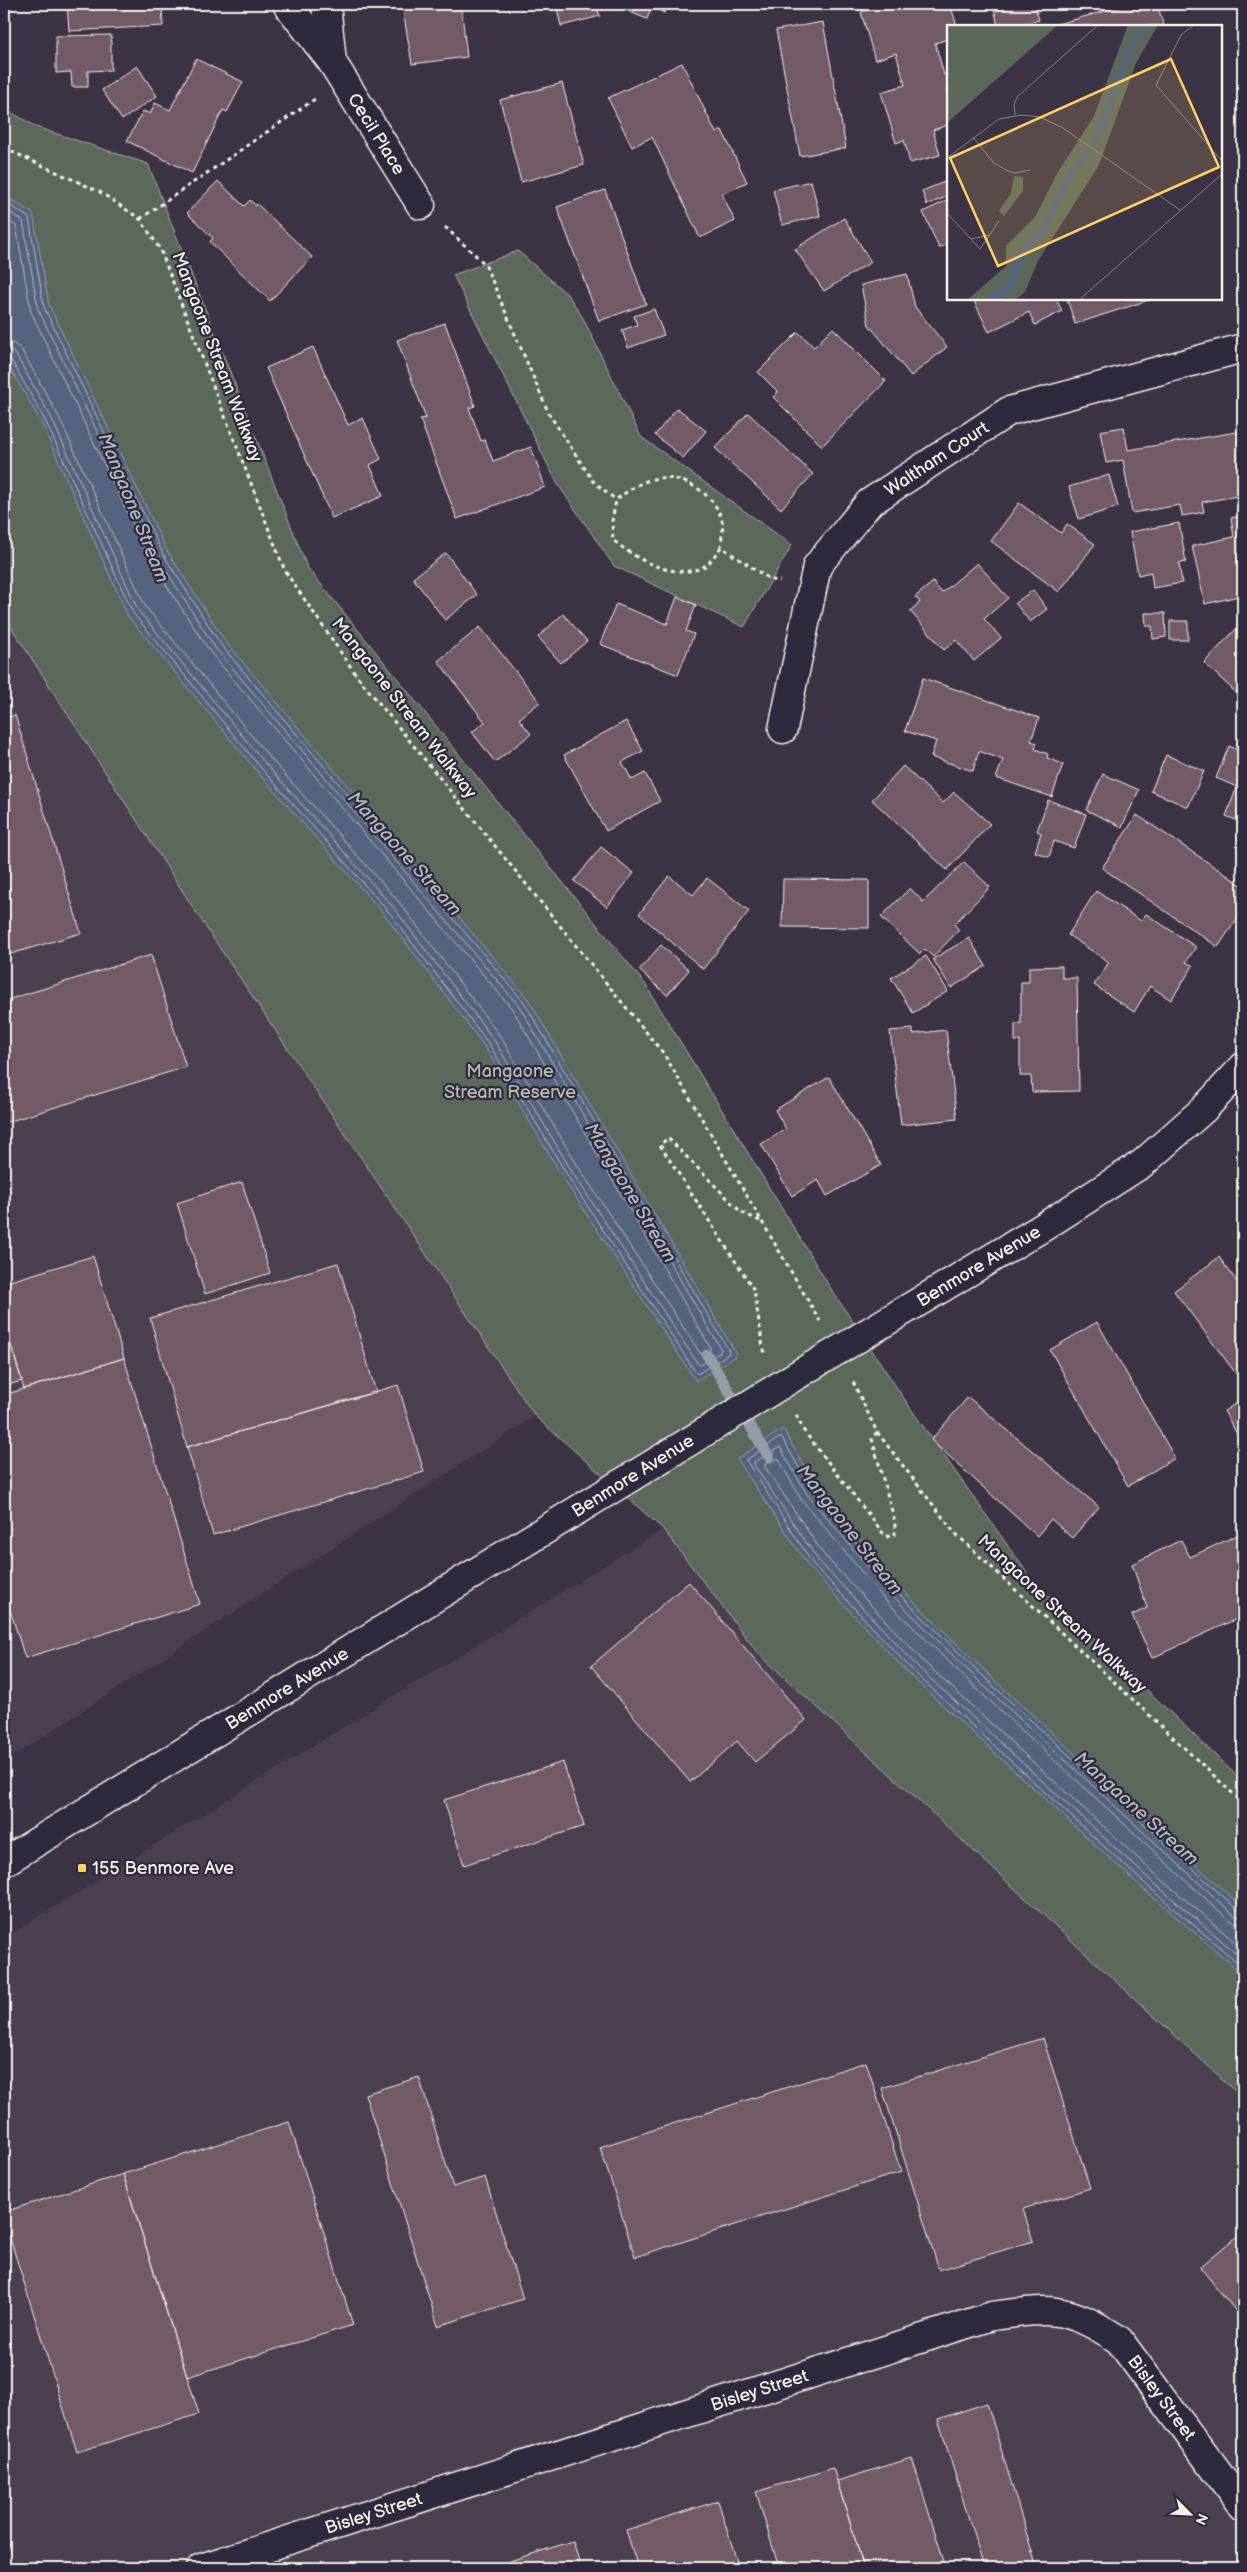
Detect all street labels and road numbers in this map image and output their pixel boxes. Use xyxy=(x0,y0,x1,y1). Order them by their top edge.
street label: Cecil Place xyxy=(344,89,410,179)
street label: Mangaone Stream Walkway xyxy=(167,249,267,466)
street label: Waltham Court xyxy=(881,417,993,500)
street label: Mangaone Stream Walkway xyxy=(327,614,481,803)
street label: Benmore Avenue xyxy=(913,1221,1044,1311)
street label: Benmore Avenue xyxy=(568,1430,698,1522)
street label: Mangaone Stream Walkway xyxy=(973,1530,1151,1698)
street label: Benmore Avenue xyxy=(222,1642,353,1734)
street label: Bisley Street xyxy=(1123,2351,1201,2445)
street label: Bisley Street xyxy=(708,2365,811,2415)
street label: Bisley Street xyxy=(322,2488,425,2538)

